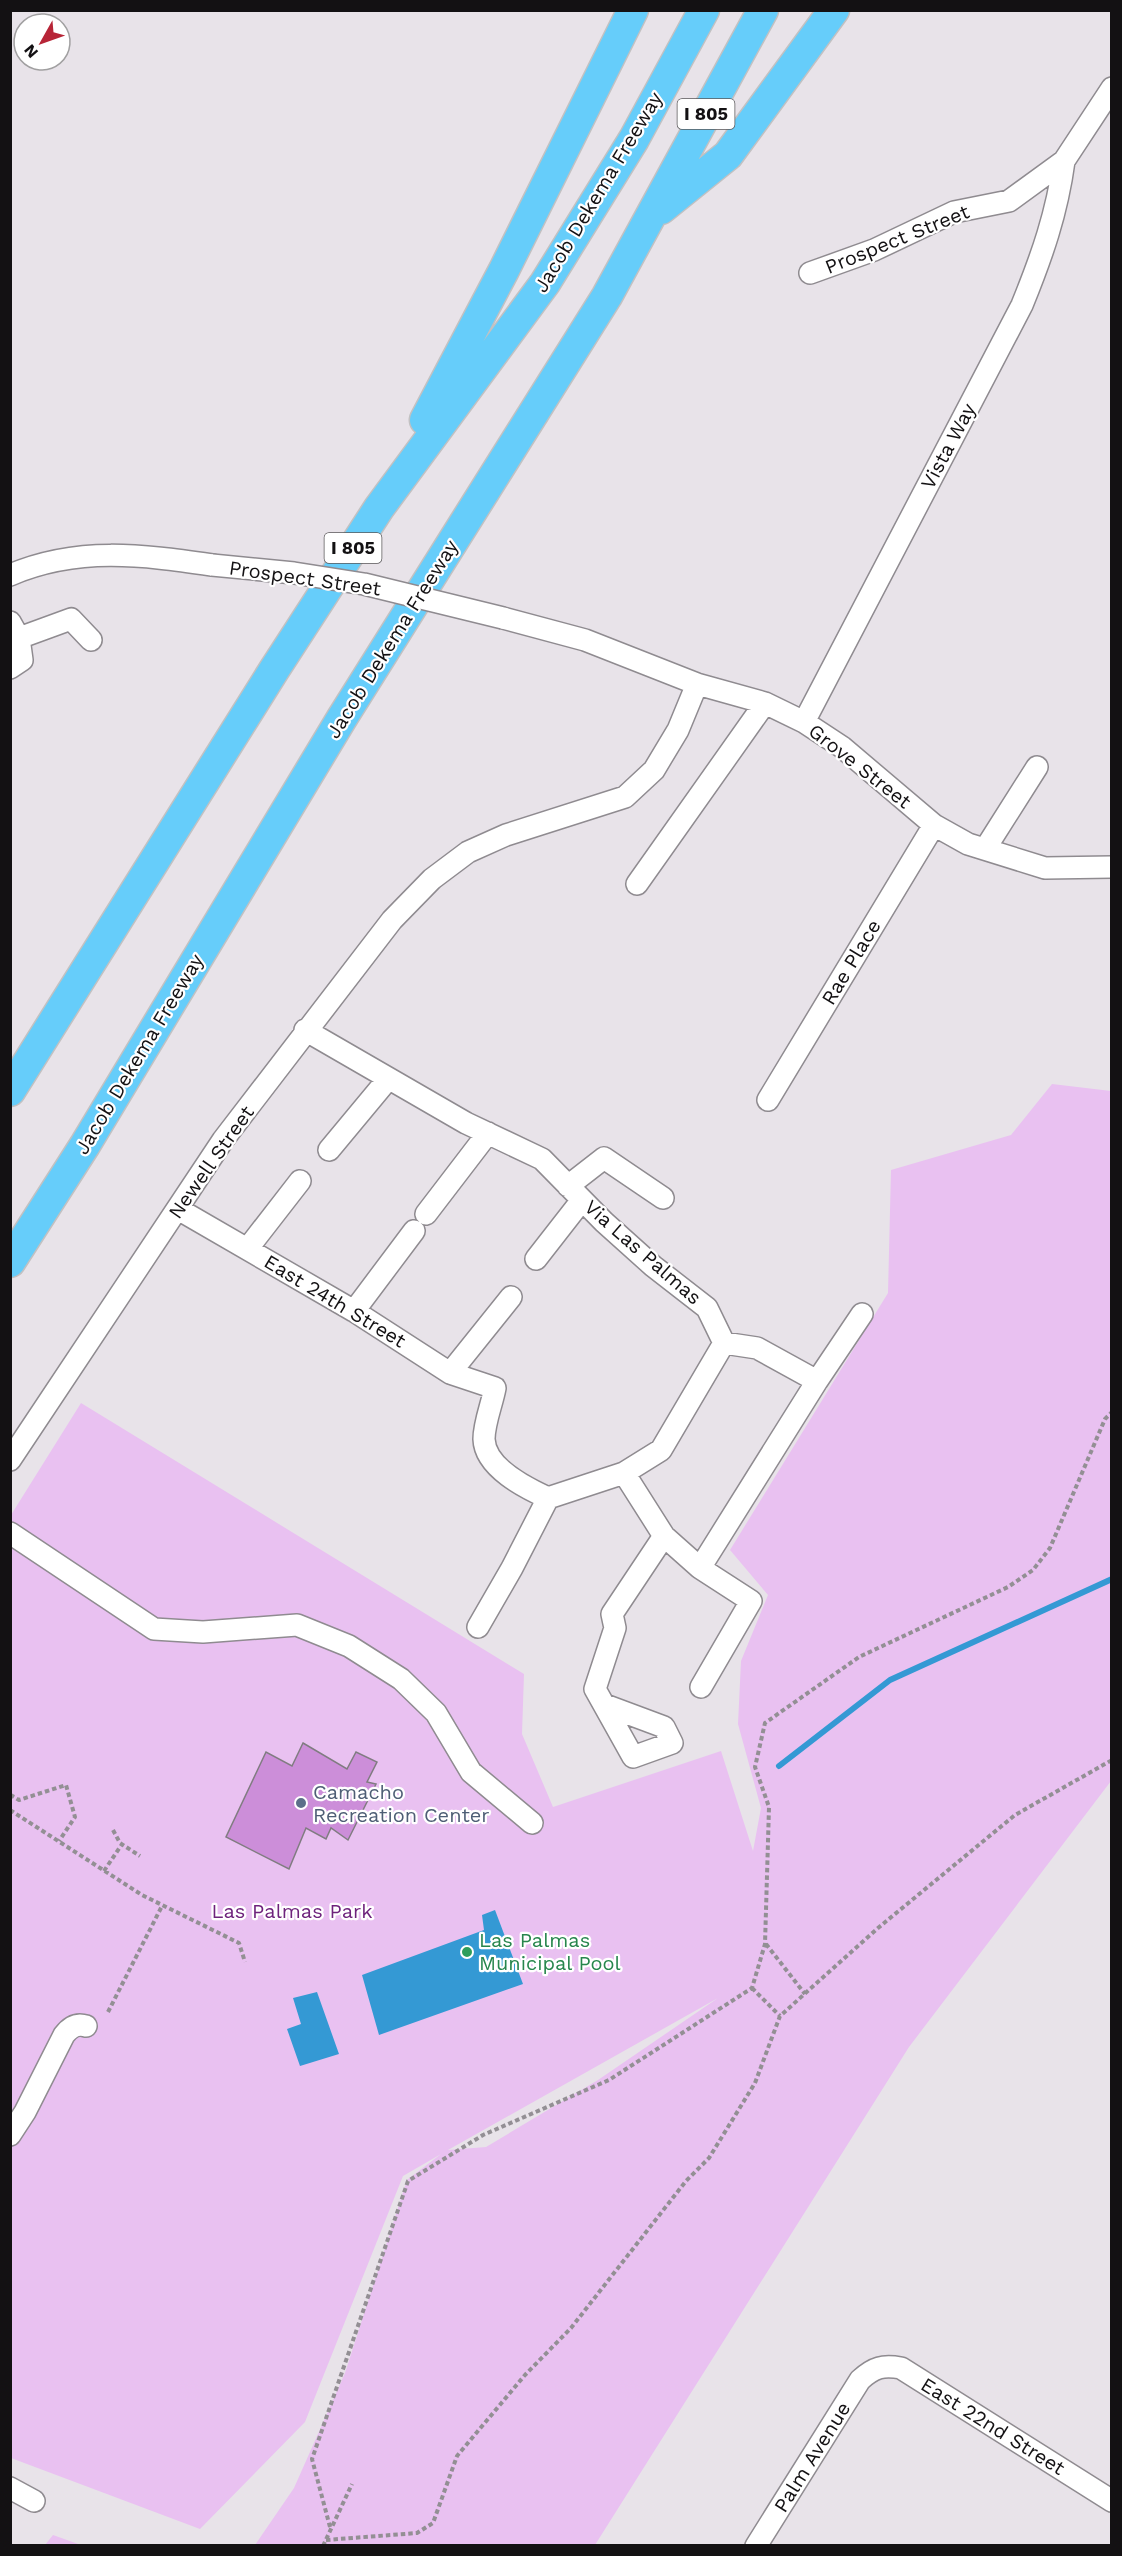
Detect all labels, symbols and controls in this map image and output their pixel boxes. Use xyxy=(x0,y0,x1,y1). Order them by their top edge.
north arrow xyxy=(12,12,72,72)
text: N xyxy=(20,41,42,62)
street label: Jacob Dekema Freeway xyxy=(529,87,668,297)
road number: I 805 xyxy=(678,99,734,129)
street label: Prospect Street xyxy=(821,199,973,279)
street label: Vista Way xyxy=(915,398,981,493)
road number: I 805 xyxy=(324,533,382,563)
street label: Jacob Dekema Freeway xyxy=(321,535,463,743)
street label: Prospect Street xyxy=(227,555,383,601)
street label: Grove Street xyxy=(804,719,916,814)
street label: Rae Place xyxy=(816,915,886,1009)
street label: Jacob Dekema Freeway xyxy=(70,949,209,1159)
street label: Newell Street xyxy=(163,1100,259,1223)
street label: Via Las Palmas xyxy=(580,1195,706,1309)
street label: East 24th Street xyxy=(260,1249,411,1353)
place label: Camacho Recreation Center xyxy=(313,1780,489,1827)
marker: Camacho Recreation Center xyxy=(294,1796,308,1810)
park label: Las Palmas Park xyxy=(211,1899,373,1923)
place label: Las Palmas Municipal Pool xyxy=(479,1928,621,1975)
marker: Las Palmas Municipal Pool xyxy=(460,1945,474,1959)
street label: East 22nd Street xyxy=(917,2372,1070,2480)
street label: Palm Avenue xyxy=(769,2397,855,2517)

